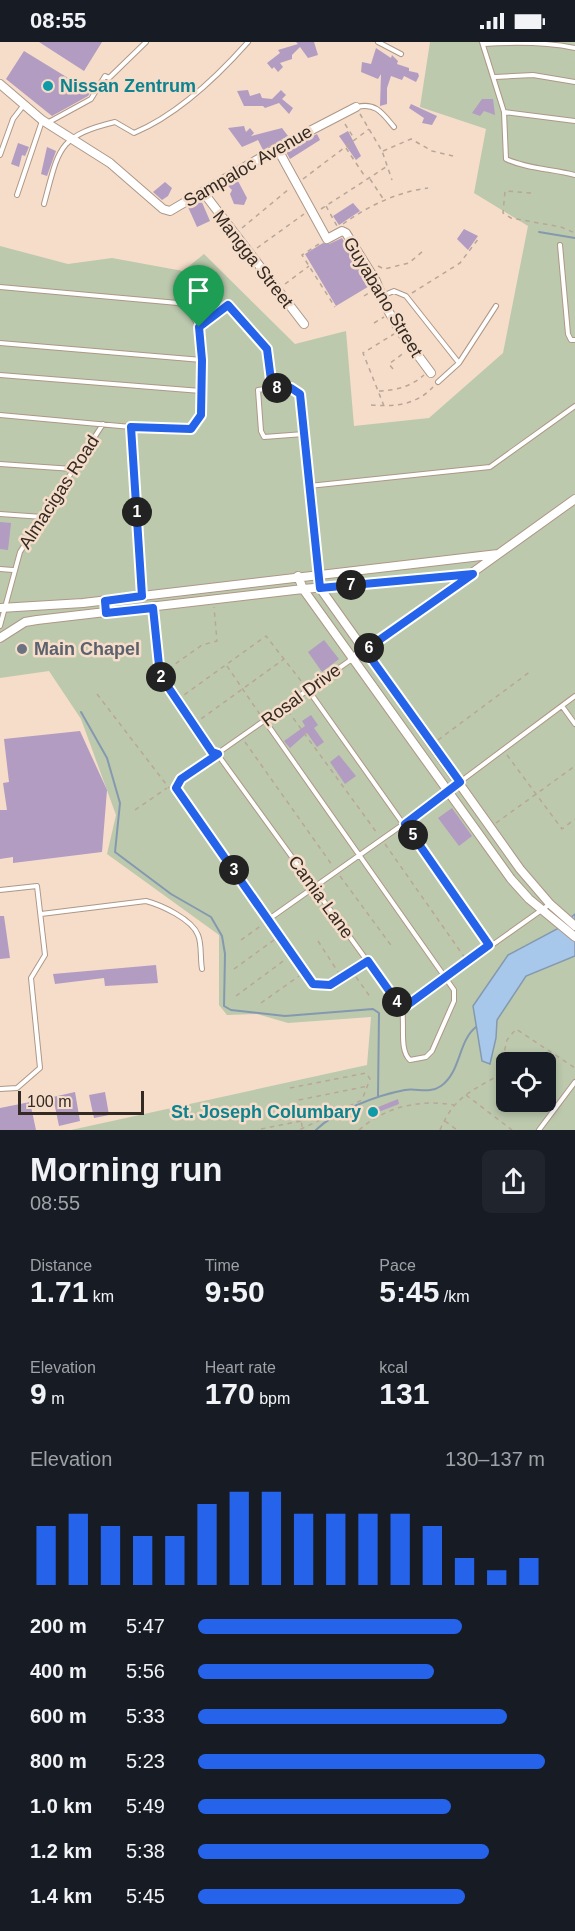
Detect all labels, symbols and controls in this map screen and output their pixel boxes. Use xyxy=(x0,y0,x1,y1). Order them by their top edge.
text: 08:55 xyxy=(30,8,86,33)
place label: Nissan Zentrum xyxy=(60,76,196,96)
marker: Nissan Zentrum xyxy=(41,79,55,93)
street label: Sampaloc Avenue xyxy=(180,121,316,211)
street label: Mangga Street xyxy=(209,206,297,312)
street label: Guyabano Street xyxy=(339,234,427,360)
pin xyxy=(173,265,224,327)
icon: arrive xyxy=(182,274,215,307)
pin: 8 xyxy=(262,373,292,403)
text: 8 xyxy=(273,379,281,396)
street label: Almacigas Road xyxy=(15,432,103,552)
pin: 1 xyxy=(122,497,152,527)
text: 1 xyxy=(133,503,141,520)
pin: 7 xyxy=(336,570,366,600)
text: 7 xyxy=(347,576,355,593)
pin: 6 xyxy=(354,633,384,663)
place label: Main Chapel xyxy=(34,639,140,659)
text: 6 xyxy=(365,639,373,656)
marker: Main Chapel xyxy=(15,642,29,656)
street label: Rosal Drive xyxy=(257,660,345,730)
pin: 2 xyxy=(146,662,176,692)
text: 2 xyxy=(157,668,165,685)
pin: 5 xyxy=(398,820,428,850)
text: 5 xyxy=(409,826,417,843)
street label: Camia Lane xyxy=(284,852,358,942)
pin: 3 xyxy=(219,855,249,885)
text: 3 xyxy=(230,861,238,878)
pin: 4 xyxy=(382,987,412,1017)
text: 4 xyxy=(393,993,401,1010)
map controls xyxy=(496,1052,556,1112)
button: locate xyxy=(496,1052,556,1112)
scale bar xyxy=(18,1088,144,1116)
text: 100 m xyxy=(27,1093,71,1110)
place label: St. Joseph Columbary xyxy=(171,1102,361,1122)
marker: St. Joseph Columbary xyxy=(366,1105,380,1119)
button: share xyxy=(482,1150,545,1213)
text: Morning run xyxy=(30,1151,222,1188)
text: 08:55 xyxy=(30,1192,80,1214)
text: Distance xyxy=(30,1257,92,1274)
text: Time xyxy=(205,1257,240,1274)
text: Pace xyxy=(379,1257,416,1274)
text: 1.71 xyxy=(30,1275,88,1308)
text: 9:50 xyxy=(205,1275,265,1308)
text: 5:45 xyxy=(379,1275,439,1308)
text: km xyxy=(88,1288,114,1305)
text: /km xyxy=(439,1288,470,1305)
text: Elevation xyxy=(30,1359,96,1376)
text: Heart rate xyxy=(205,1359,276,1376)
text: kcal xyxy=(379,1359,408,1376)
text: 9 xyxy=(30,1377,47,1410)
text: 170 xyxy=(205,1377,255,1410)
text: 131 xyxy=(379,1377,429,1410)
text: m xyxy=(47,1390,64,1407)
text: bpm xyxy=(255,1390,290,1407)
text: Elevation xyxy=(30,1448,112,1470)
text: 130–137 m xyxy=(445,1448,545,1470)
text: 200 m xyxy=(30,1615,87,1637)
text: 5:47 xyxy=(126,1615,165,1637)
text: 400 m xyxy=(30,1660,87,1682)
text: 5:56 xyxy=(126,1660,165,1682)
text: 600 m xyxy=(30,1705,87,1727)
text: 5:33 xyxy=(126,1705,165,1727)
text: 800 m xyxy=(30,1750,87,1772)
text: 5:23 xyxy=(126,1750,165,1772)
text: 1.0 km xyxy=(30,1795,92,1817)
text: 5:49 xyxy=(126,1795,165,1817)
text: 1.2 km xyxy=(30,1840,92,1862)
text: 5:38 xyxy=(126,1840,165,1862)
text: 1.4 km xyxy=(30,1885,92,1907)
text: 5:45 xyxy=(126,1885,165,1907)

